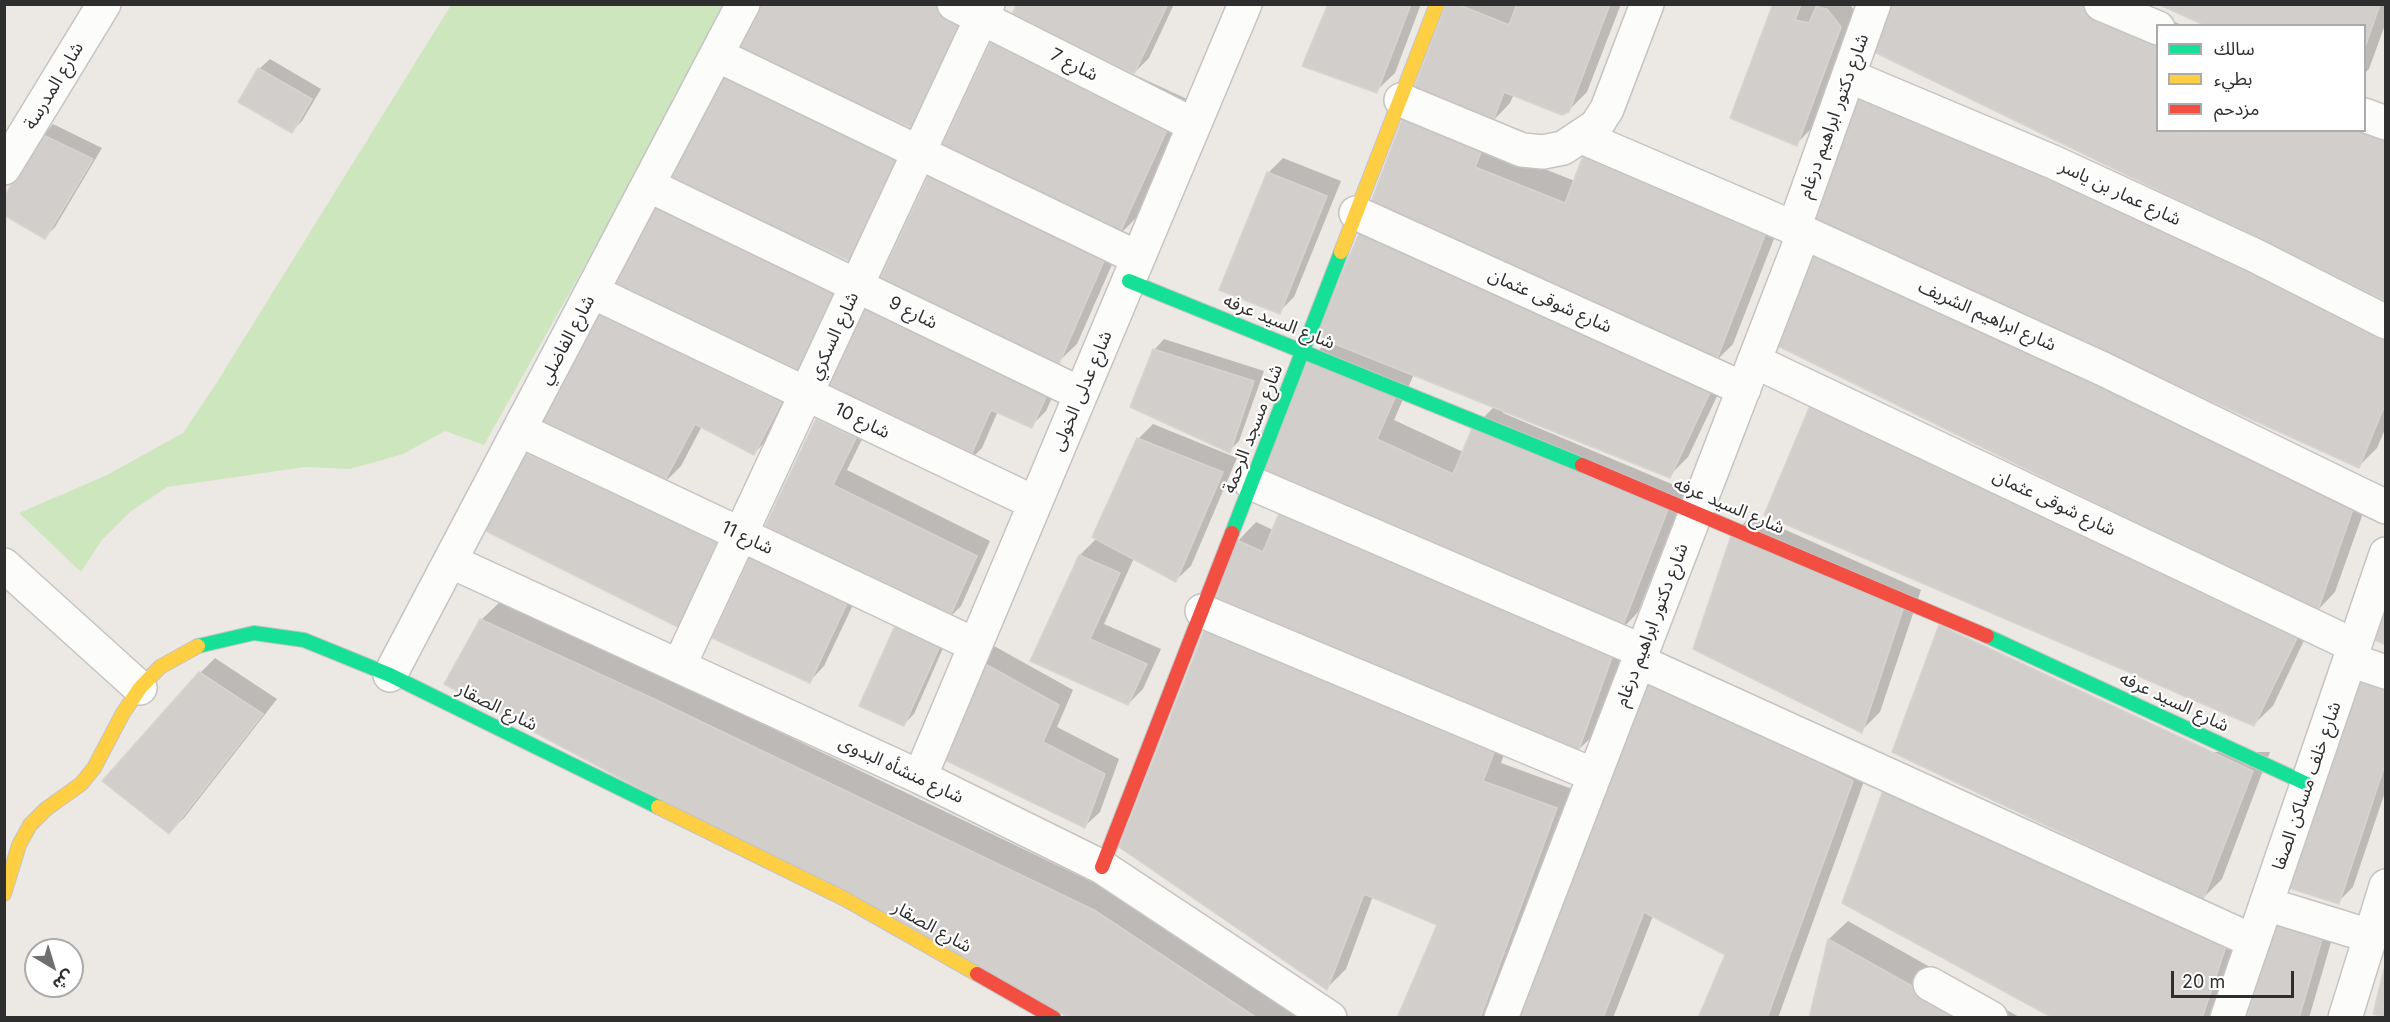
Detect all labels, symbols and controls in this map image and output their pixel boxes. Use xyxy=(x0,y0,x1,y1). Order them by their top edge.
legend xyxy=(2156,24,2366,132)
street label: شارع دكتور ابراهيم درغام xyxy=(1794,31,1874,201)
street label: شارع المدرسة xyxy=(20,38,88,134)
text: سالك xyxy=(2214,38,2255,59)
street label: شارع 7 xyxy=(1047,44,1101,86)
text: بطيء xyxy=(2214,68,2252,89)
text: مزدحم xyxy=(2214,98,2259,119)
street label: شارع عمار بن ياسر xyxy=(2056,155,2184,231)
street label: شارع شوقى عثمان xyxy=(1485,264,1615,338)
street label: شارع ابراهيم الشريف xyxy=(1915,276,2059,356)
street label: شارع السكري xyxy=(804,289,864,383)
street label: شارع السيد عرفه xyxy=(1220,290,1338,354)
street label: شارع الفاضلي xyxy=(534,292,600,388)
street label: شارع 9 xyxy=(885,292,941,334)
street label: شارع عدلى الخولى xyxy=(1047,328,1117,454)
street label: شارع مسجد الرحمة xyxy=(1219,362,1287,496)
street label: شارع 10 xyxy=(831,398,893,444)
street label: شارع شوقى عثمان xyxy=(1989,465,2119,541)
street label: شارع السيد عرفه xyxy=(1670,473,1788,539)
street label: شارع 11 xyxy=(718,517,776,559)
street label: شارع دكتور ابراهيم درغام xyxy=(1611,540,1693,710)
street label: شارع السيد عرفه xyxy=(2116,667,2232,737)
street label: شارع الصقار xyxy=(453,678,541,736)
street label: شارع خلف مساكن الصفا xyxy=(2268,699,2346,873)
street label: شارع منشأه البدوى xyxy=(835,732,967,808)
street label: شارع الصقار xyxy=(889,896,975,958)
north arrow xyxy=(24,938,84,998)
scale bar xyxy=(2174,959,2297,997)
text: ش xyxy=(49,966,79,995)
text: 20 m xyxy=(2182,971,2225,992)

